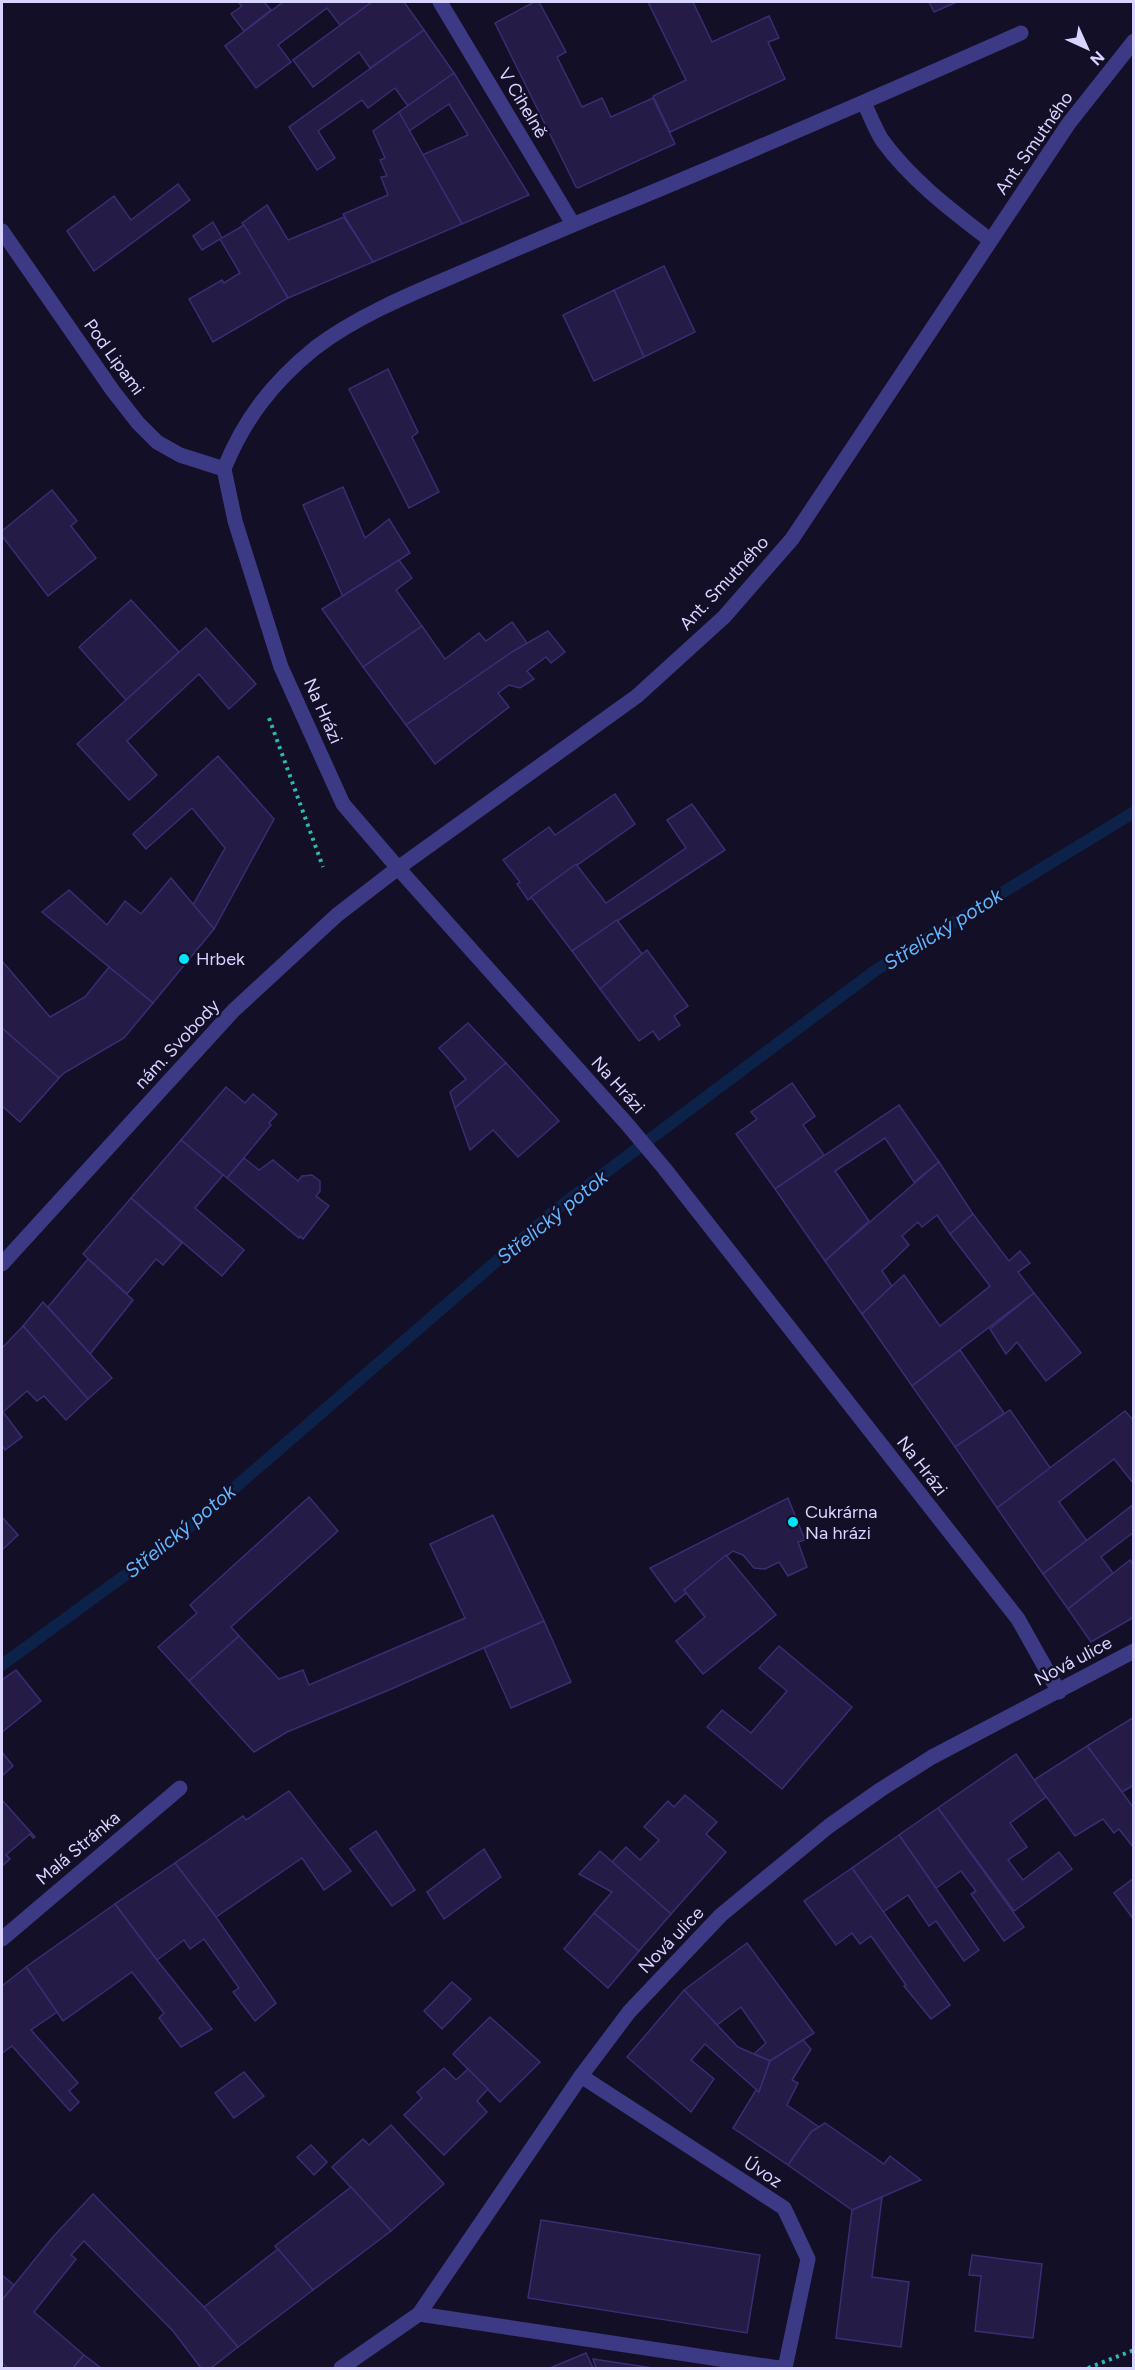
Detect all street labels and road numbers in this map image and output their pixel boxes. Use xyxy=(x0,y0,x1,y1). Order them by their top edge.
street label: V Cihelně xyxy=(494,64,553,142)
street label: Ant. Smutného xyxy=(990,87,1078,199)
street label: Pod Lipami xyxy=(79,315,149,399)
street label: Ant. Smutného xyxy=(675,531,773,635)
street label: Na Hrázi xyxy=(299,675,347,747)
street label: nám. Svobody xyxy=(130,994,224,1093)
street label: Na Hrázi xyxy=(587,1052,649,1118)
street label: Na Hrázi xyxy=(892,1432,952,1500)
street label: Nová ulice xyxy=(1030,1631,1116,1691)
street label: Malá Stránka xyxy=(32,1807,124,1889)
street label: Nová ulice xyxy=(634,1902,708,1978)
street label: Úvoz xyxy=(740,2152,786,2193)

